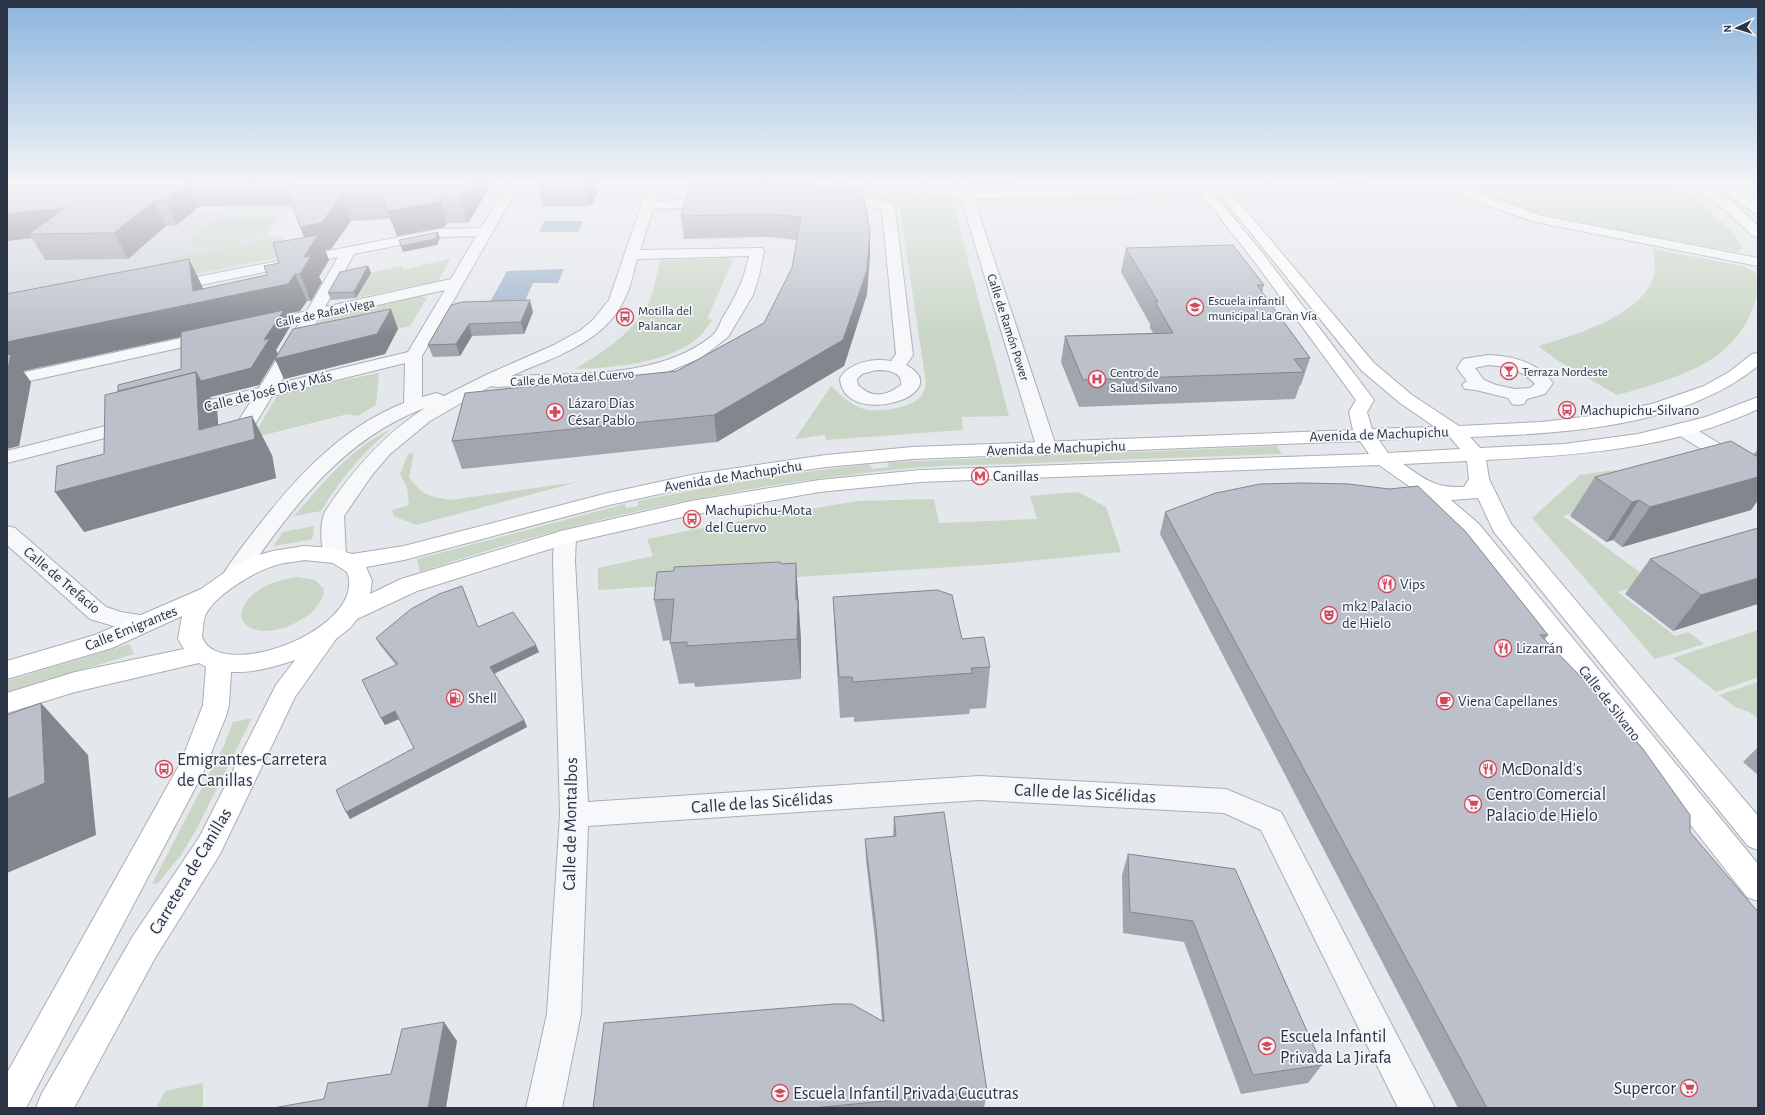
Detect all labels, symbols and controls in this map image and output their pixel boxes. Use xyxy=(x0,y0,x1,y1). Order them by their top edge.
north arrow xyxy=(1717,8,1757,48)
text: N xyxy=(1722,24,1733,33)
street label: Calle de Ramón Power xyxy=(984,272,1031,383)
place label: Escuela infantil municipal La Gran Vía xyxy=(1208,295,1317,323)
street label: Calle de Rafael Vega xyxy=(275,297,376,330)
school or university icon: Escuela infantil municipal La Gran Vía xyxy=(1185,297,1205,317)
place label: Motilla del Palancar xyxy=(638,305,692,333)
bus stop icon: Motilla del Palancar xyxy=(615,307,635,327)
bar icon: Terraza Nordeste xyxy=(1499,361,1519,381)
place label: Terraza Nordeste xyxy=(1522,366,1608,379)
place label: Centro de Salud Silvano xyxy=(1110,367,1177,395)
street label: Calle de José Die y Más xyxy=(203,368,334,415)
street label: Calle de Mota del Cuervo xyxy=(510,368,635,389)
hospital icon: Centro de Salud Silvano xyxy=(1087,369,1107,389)
place label: Lázaro Días César Pablo xyxy=(568,396,635,428)
bus stop icon: Machupichu-Silvano xyxy=(1557,400,1577,420)
pharmacy icon: Lázaro Días César Pablo xyxy=(545,402,565,422)
place label: Machupichu-Silvano xyxy=(1580,403,1699,418)
street label: Avenida de Machupichu xyxy=(1309,425,1449,444)
street label: Avenida de Machupichu xyxy=(986,439,1126,458)
street label: Avenida de Machupichu xyxy=(663,458,803,495)
metro station icon: Canillas xyxy=(970,466,990,486)
place label: Canillas xyxy=(993,469,1039,484)
place label: Machupichu-Mota del Cuervo xyxy=(705,503,812,535)
bus stop icon: Machupichu-Mota del Cuervo xyxy=(682,509,702,529)
street label: Calle de Trefacio xyxy=(21,544,103,617)
restaurant icon: Vips xyxy=(1377,574,1397,594)
place label: Vips xyxy=(1400,577,1425,592)
place label: mk2 Palacio de Hielo xyxy=(1342,599,1412,631)
street label: Calle Emigrantes xyxy=(83,603,179,654)
theatre icon: mk2 Palacio de Hielo xyxy=(1319,605,1339,625)
restaurant icon: Lizarrán xyxy=(1493,638,1513,658)
place label: Lizarrán xyxy=(1516,641,1563,656)
street label: Calle de Silvano xyxy=(1576,663,1644,744)
fuel station icon: Shell xyxy=(445,688,465,708)
place label: Shell xyxy=(468,691,497,706)
cafe icon: Viena Capellanes xyxy=(1435,691,1455,711)
place label: Viena Capellanes xyxy=(1458,694,1558,709)
place label: Emigrantes-Carretera de Canillas xyxy=(177,751,327,790)
street label: Calle de Montalbos xyxy=(561,757,581,891)
bus stop icon: Emigrantes-Carretera de Canillas xyxy=(154,759,174,779)
restaurant icon: McDonald's xyxy=(1478,759,1498,779)
place label: McDonald's xyxy=(1501,761,1583,779)
street label: Calle de las Sicélidas xyxy=(1014,781,1156,807)
place label: Centro Comercial Palacio de Hielo xyxy=(1486,786,1606,825)
street label: Calle de las Sicélidas xyxy=(691,789,834,817)
supermarket icon: Centro Comercial Palacio de Hielo xyxy=(1463,794,1483,814)
street label: Carretera de Canillas xyxy=(146,805,236,938)
place label: Escuela Infantil Privada La Jirafa xyxy=(1280,1028,1392,1067)
school or university icon: Escuela Infantil Privada La Jirafa xyxy=(1257,1036,1277,1056)
supermarket icon: Supercor xyxy=(1679,1078,1699,1098)
place label: Supercor xyxy=(1614,1080,1676,1098)
school or university icon: Escuela Infantil Privada Cucutras xyxy=(770,1083,790,1103)
place label: Escuela Infantil Privada Cucutras xyxy=(793,1085,1019,1103)

